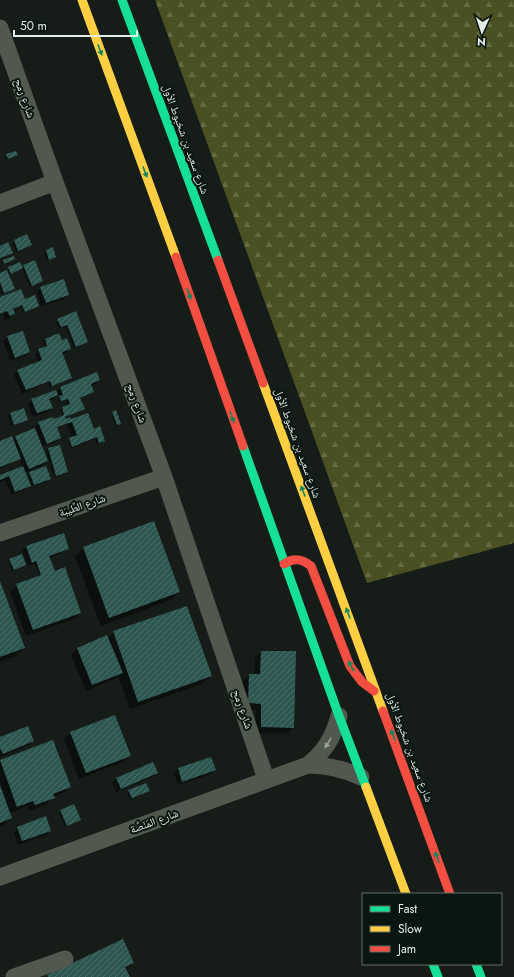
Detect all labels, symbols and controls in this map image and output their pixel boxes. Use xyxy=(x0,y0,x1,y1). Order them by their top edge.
scale bar xyxy=(14,12,137,38)
north arrow xyxy=(462,12,502,52)
text: 50 m xyxy=(20,17,47,35)
text: N xyxy=(477,34,486,50)
one-way arrow xyxy=(98,44,104,56)
street label: شارع رمح xyxy=(11,76,39,120)
street label: شارع سعيد بن شخبوط الأول xyxy=(159,82,213,196)
one-way arrow xyxy=(143,166,149,178)
one-way arrow xyxy=(186,289,192,301)
street label: شارع رمح xyxy=(123,381,151,425)
street label: شارع سعيد بن شخبوط الأول xyxy=(271,386,325,500)
one-way arrow xyxy=(229,411,235,423)
one-way arrow xyxy=(300,485,306,497)
street label: شارع الطِّيبَة xyxy=(57,490,107,520)
one-way arrow xyxy=(345,607,351,619)
one-way arrow xyxy=(348,660,354,672)
street label: شارع رمح xyxy=(229,687,257,731)
street label: شارع سعيد بن شخبوط الأول xyxy=(383,690,437,804)
one-way arrow xyxy=(389,729,395,741)
one-way arrow xyxy=(324,737,331,749)
street label: شارع المَنَصَّة xyxy=(128,805,180,837)
one-way arrow xyxy=(434,851,440,863)
legend xyxy=(362,893,502,965)
text: Fast xyxy=(398,900,417,918)
text: Slow xyxy=(398,920,423,938)
text: Jam xyxy=(396,940,416,958)

